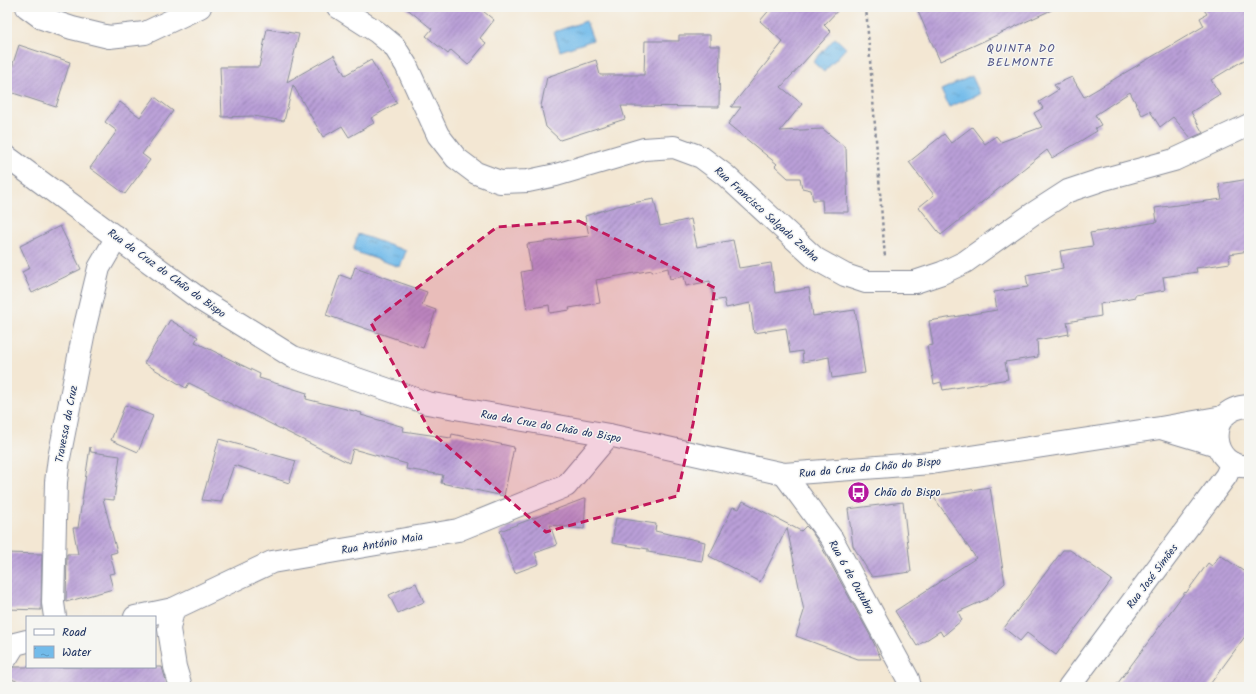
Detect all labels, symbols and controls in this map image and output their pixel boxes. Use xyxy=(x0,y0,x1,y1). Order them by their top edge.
district label: QUINTA DO BELMONTE xyxy=(986,39,1056,72)
street label: Rua Francisco Salgado Zenha xyxy=(710,163,823,267)
street label: Rua da Cruz do Chão do Bispo xyxy=(103,225,229,323)
street label: Travessa da Cruz xyxy=(51,384,83,465)
street label: Rua da Cruz do Chão do Bispo xyxy=(479,406,623,448)
street label: Rua da Cruz do Chão do Bispo xyxy=(798,453,942,483)
bus stop icon: Chão do Bispo xyxy=(846,479,872,505)
place label: Chão do Bispo xyxy=(874,484,941,502)
street label: Rua António Maia xyxy=(340,528,424,560)
street label: Rua 6 de Outubro xyxy=(823,537,879,618)
street label: Rua José Simões xyxy=(1122,540,1183,613)
legend xyxy=(26,616,156,668)
text: Road xyxy=(62,623,87,642)
text: Water xyxy=(62,643,92,662)

